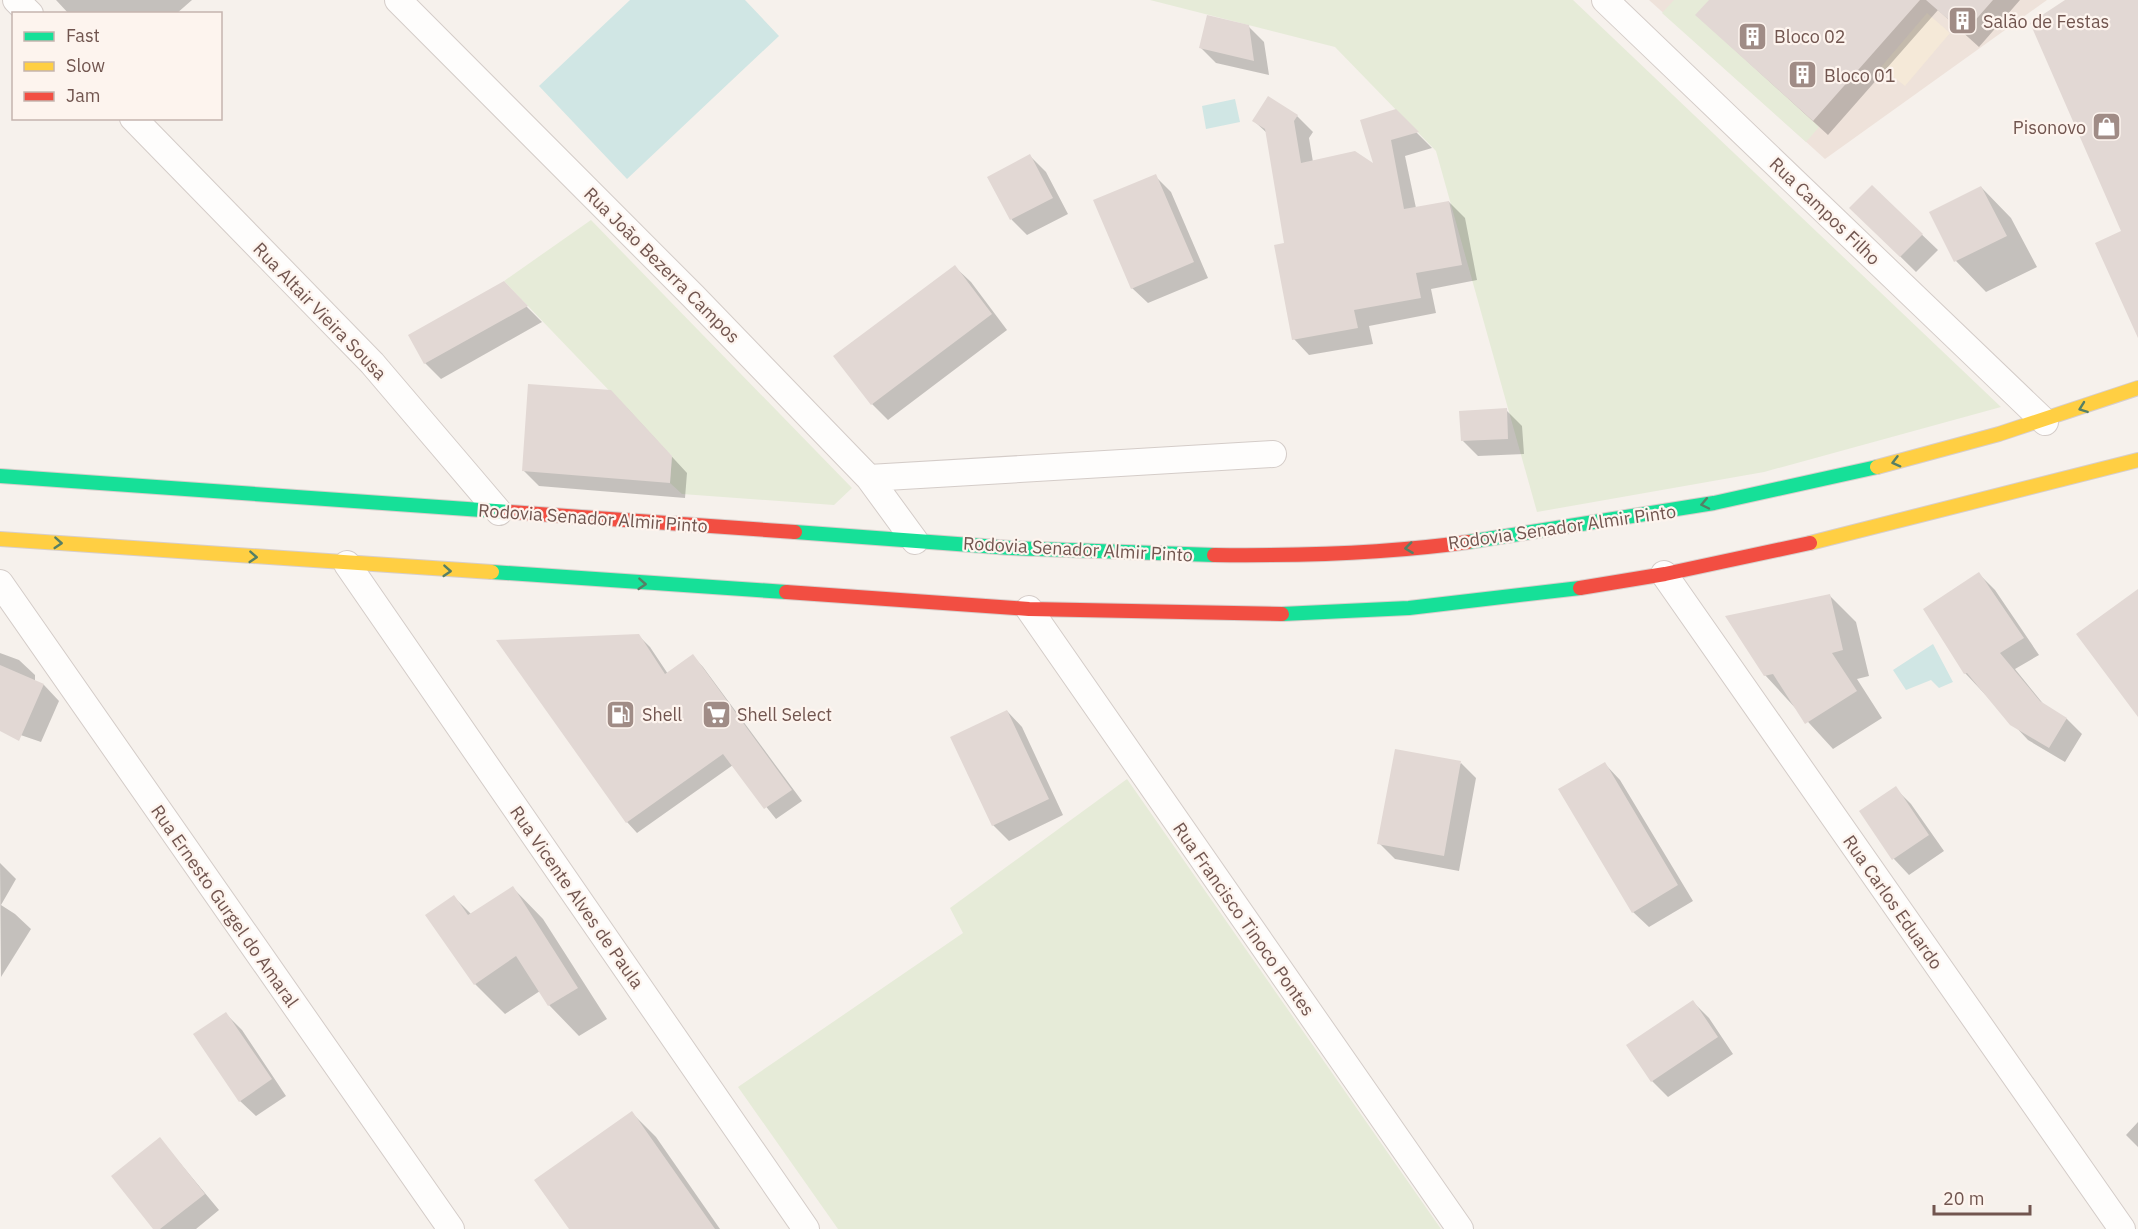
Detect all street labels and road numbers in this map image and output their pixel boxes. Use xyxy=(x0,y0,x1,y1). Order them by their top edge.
street label: Rua Campos Filho xyxy=(1765,152,1885,270)
street label: Rua João Bezerra Campos xyxy=(579,182,745,348)
street label: Rua Altair Vieira Sousa xyxy=(248,237,392,385)
street label: Rodovia Senador Almir Pinto xyxy=(478,499,708,537)
street label: Rodovia Senador Almir Pinto xyxy=(1447,500,1677,554)
street label: Rodovia Senador Almir Pinto xyxy=(963,531,1193,567)
street label: Rua Ernesto Gurgel do Amaral xyxy=(146,800,304,1012)
street label: Rua Vicente Alves de Paula xyxy=(505,801,649,993)
street label: Rua Francisco Tinoco Pontes xyxy=(1168,818,1320,1020)
street label: Rua Carlos Eduardo xyxy=(1838,830,1948,974)

